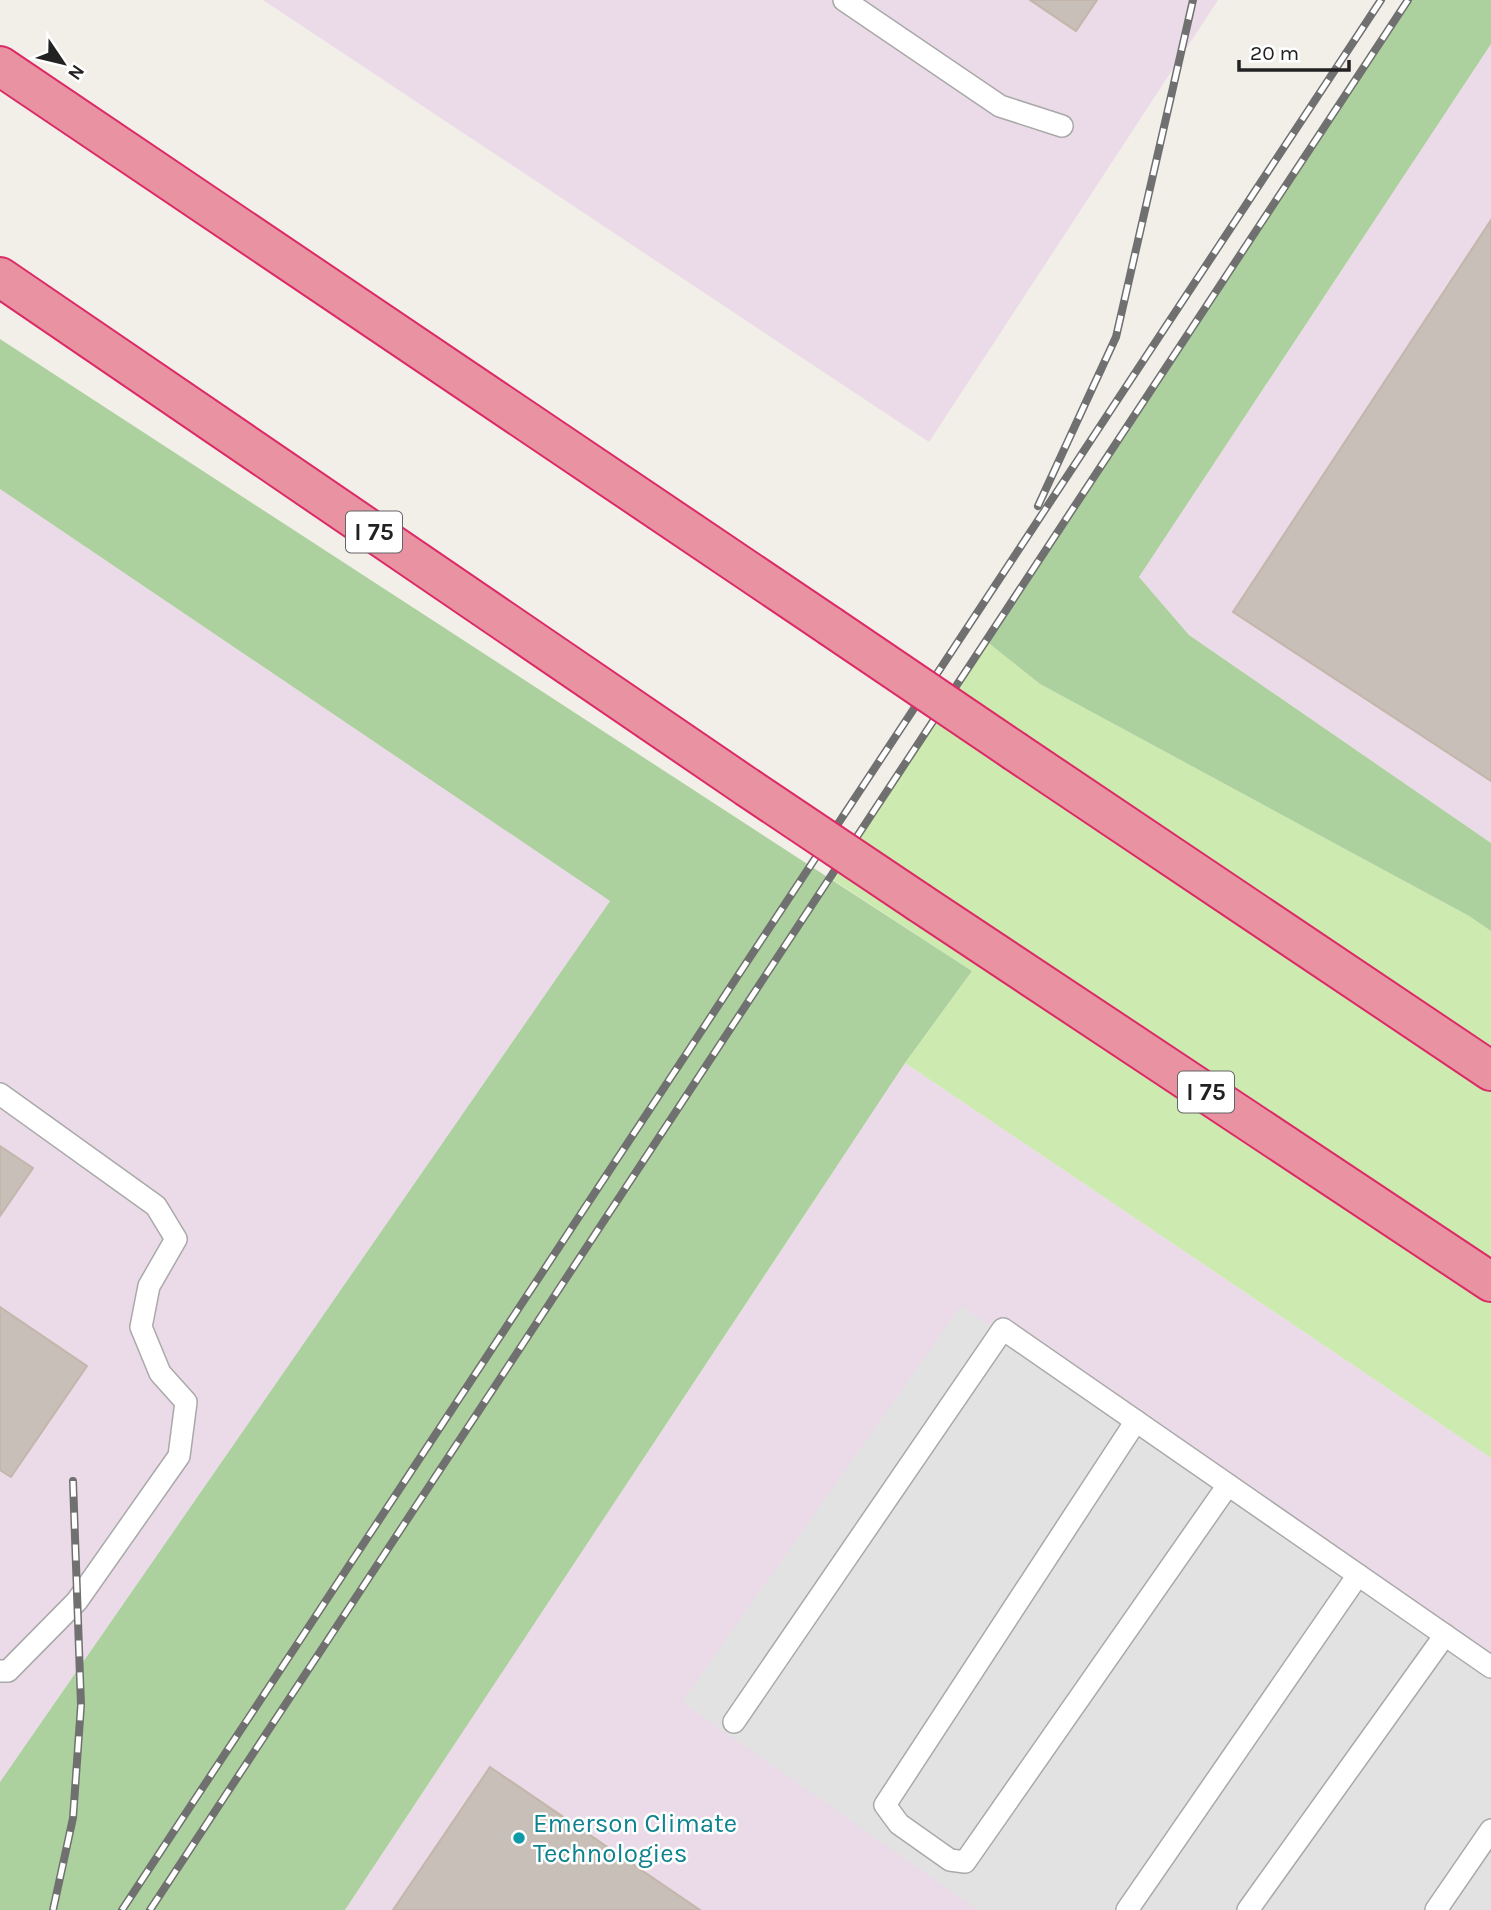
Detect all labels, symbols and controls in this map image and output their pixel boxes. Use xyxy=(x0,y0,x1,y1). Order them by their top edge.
north arrow xyxy=(28,28,98,98)
scale bar xyxy=(1239,28,1349,72)
text: 20 m xyxy=(1250,41,1299,65)
text: N xyxy=(63,60,89,84)
road number: I 75 xyxy=(346,512,402,552)
road number: I 75 xyxy=(1178,1072,1234,1112)
place label: Emerson Climate Technologies xyxy=(533,1808,737,1869)
marker: Emerson Climate Technologies xyxy=(511,1830,527,1846)

